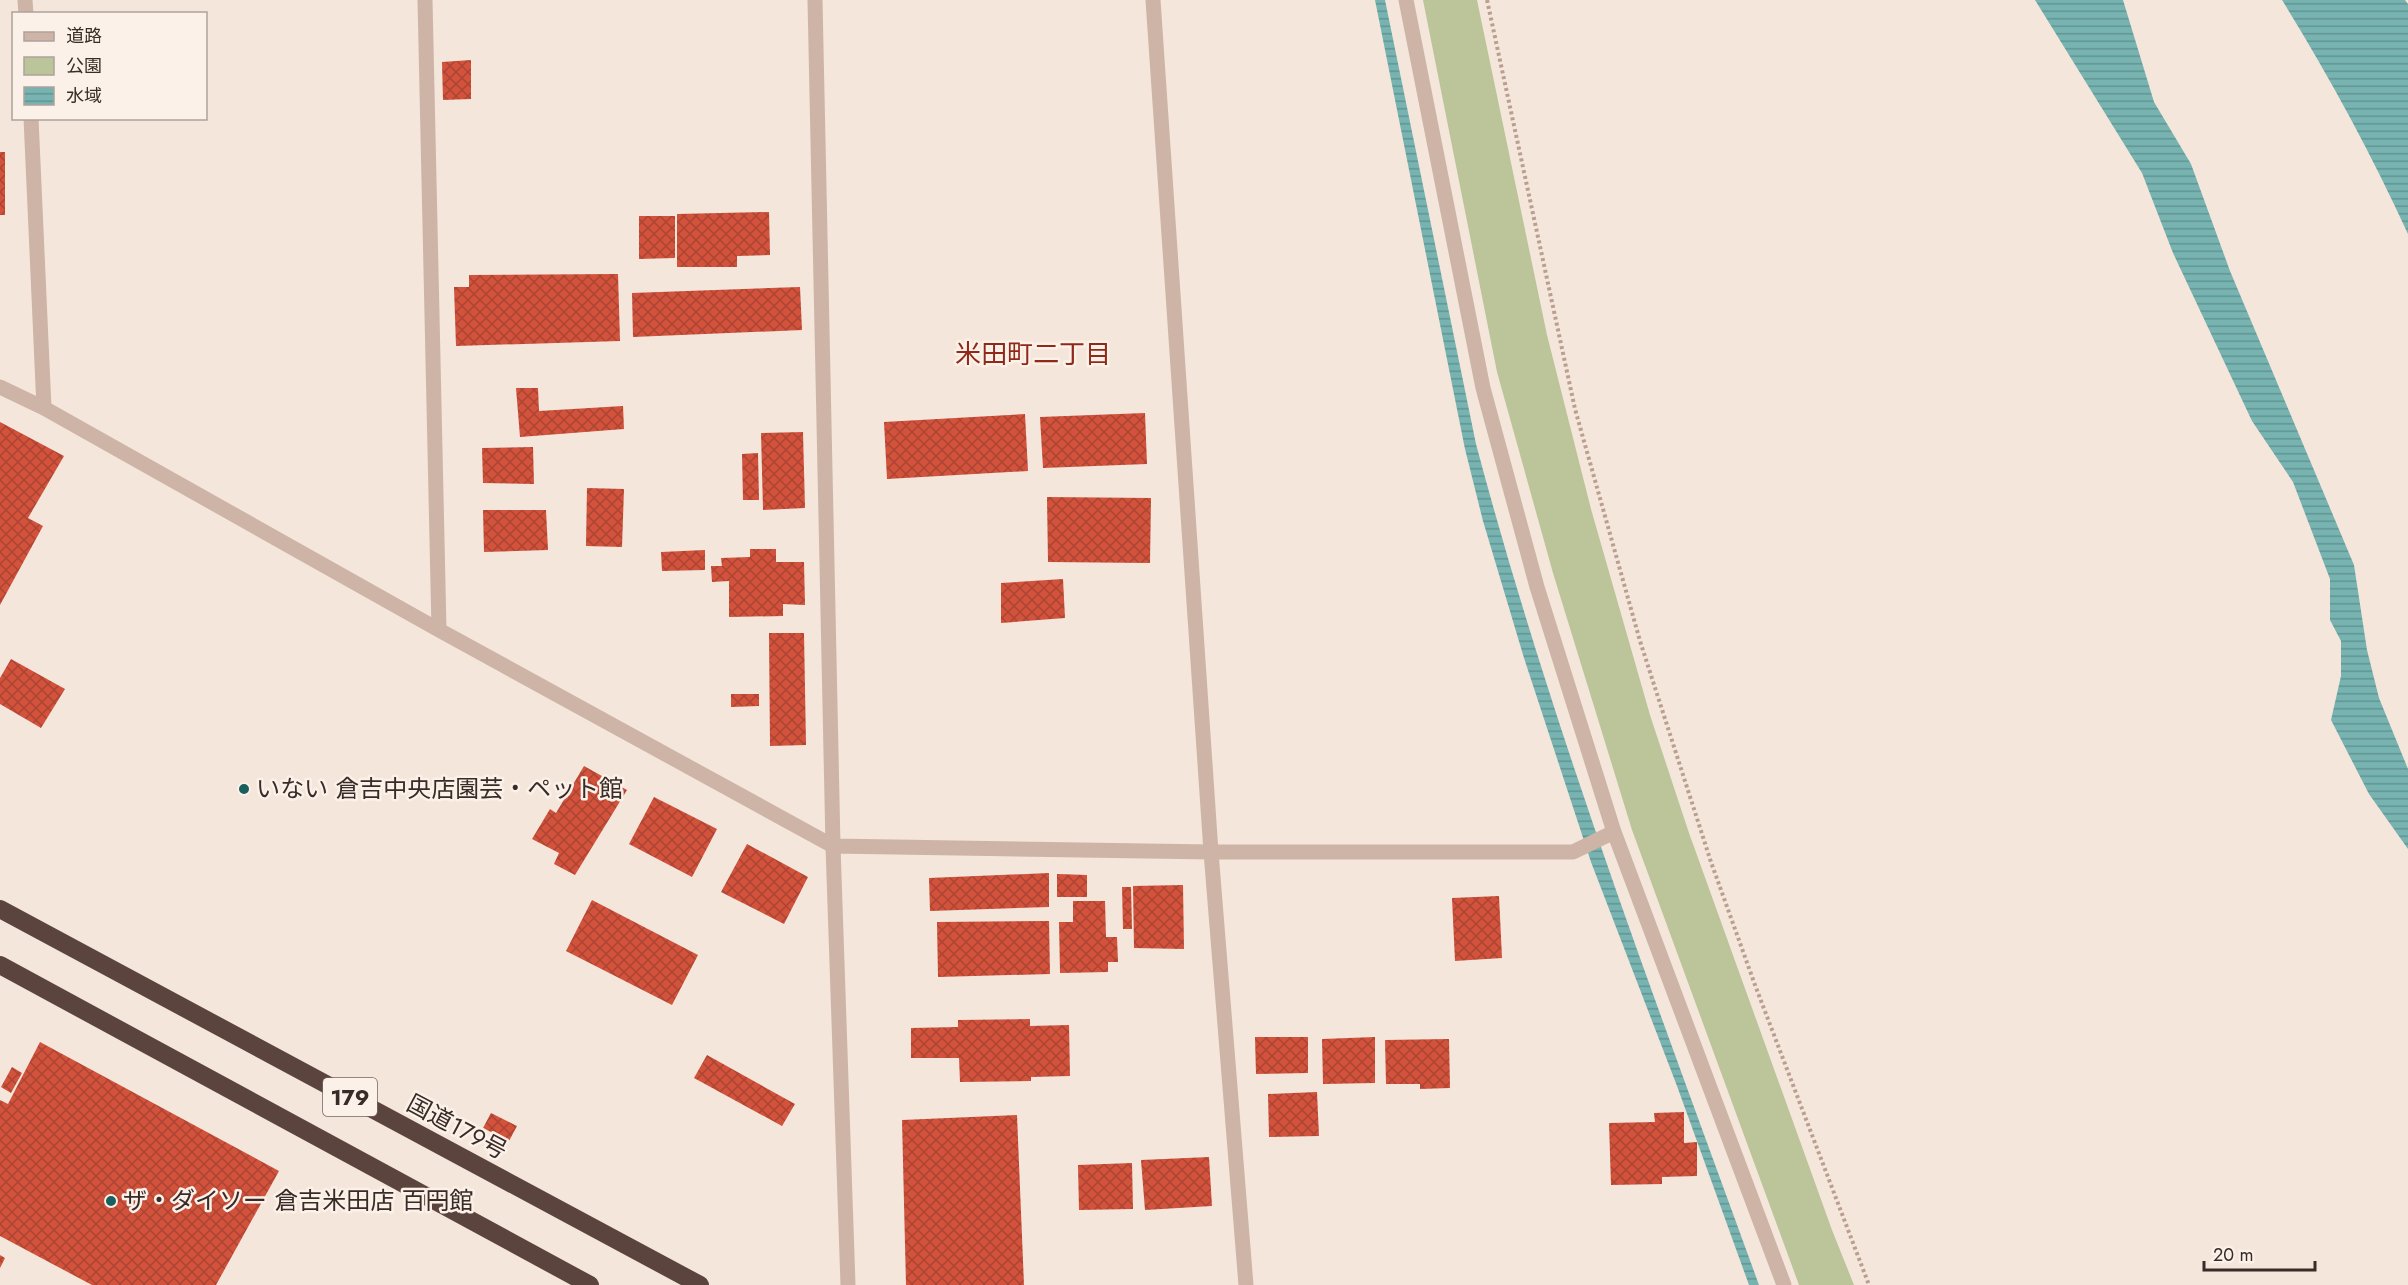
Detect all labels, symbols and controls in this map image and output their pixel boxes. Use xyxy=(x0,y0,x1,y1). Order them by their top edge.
legend xyxy=(12,12,207,120)
text: 道路 xyxy=(66,23,102,49)
text: 公園 xyxy=(66,53,102,79)
text: 水域 xyxy=(66,83,102,109)
district label: 米田町二丁目 xyxy=(955,335,1111,373)
place label: いない 倉吉中央店園芸・ペット館 xyxy=(256,771,623,806)
marker: いない 倉吉中央店園芸・ペット館 xyxy=(237,782,251,796)
road number: 179 xyxy=(323,1078,377,1116)
street label: 国道179号 xyxy=(401,1085,514,1168)
place label: ザ・ダイソー 倉吉米田店 百円館 xyxy=(123,1183,473,1218)
marker: ザ・ダイソー 倉吉米田店 百円館 xyxy=(104,1194,118,1208)
scale bar xyxy=(2204,1234,2315,1272)
text: 20 m xyxy=(2213,1242,2253,1268)

